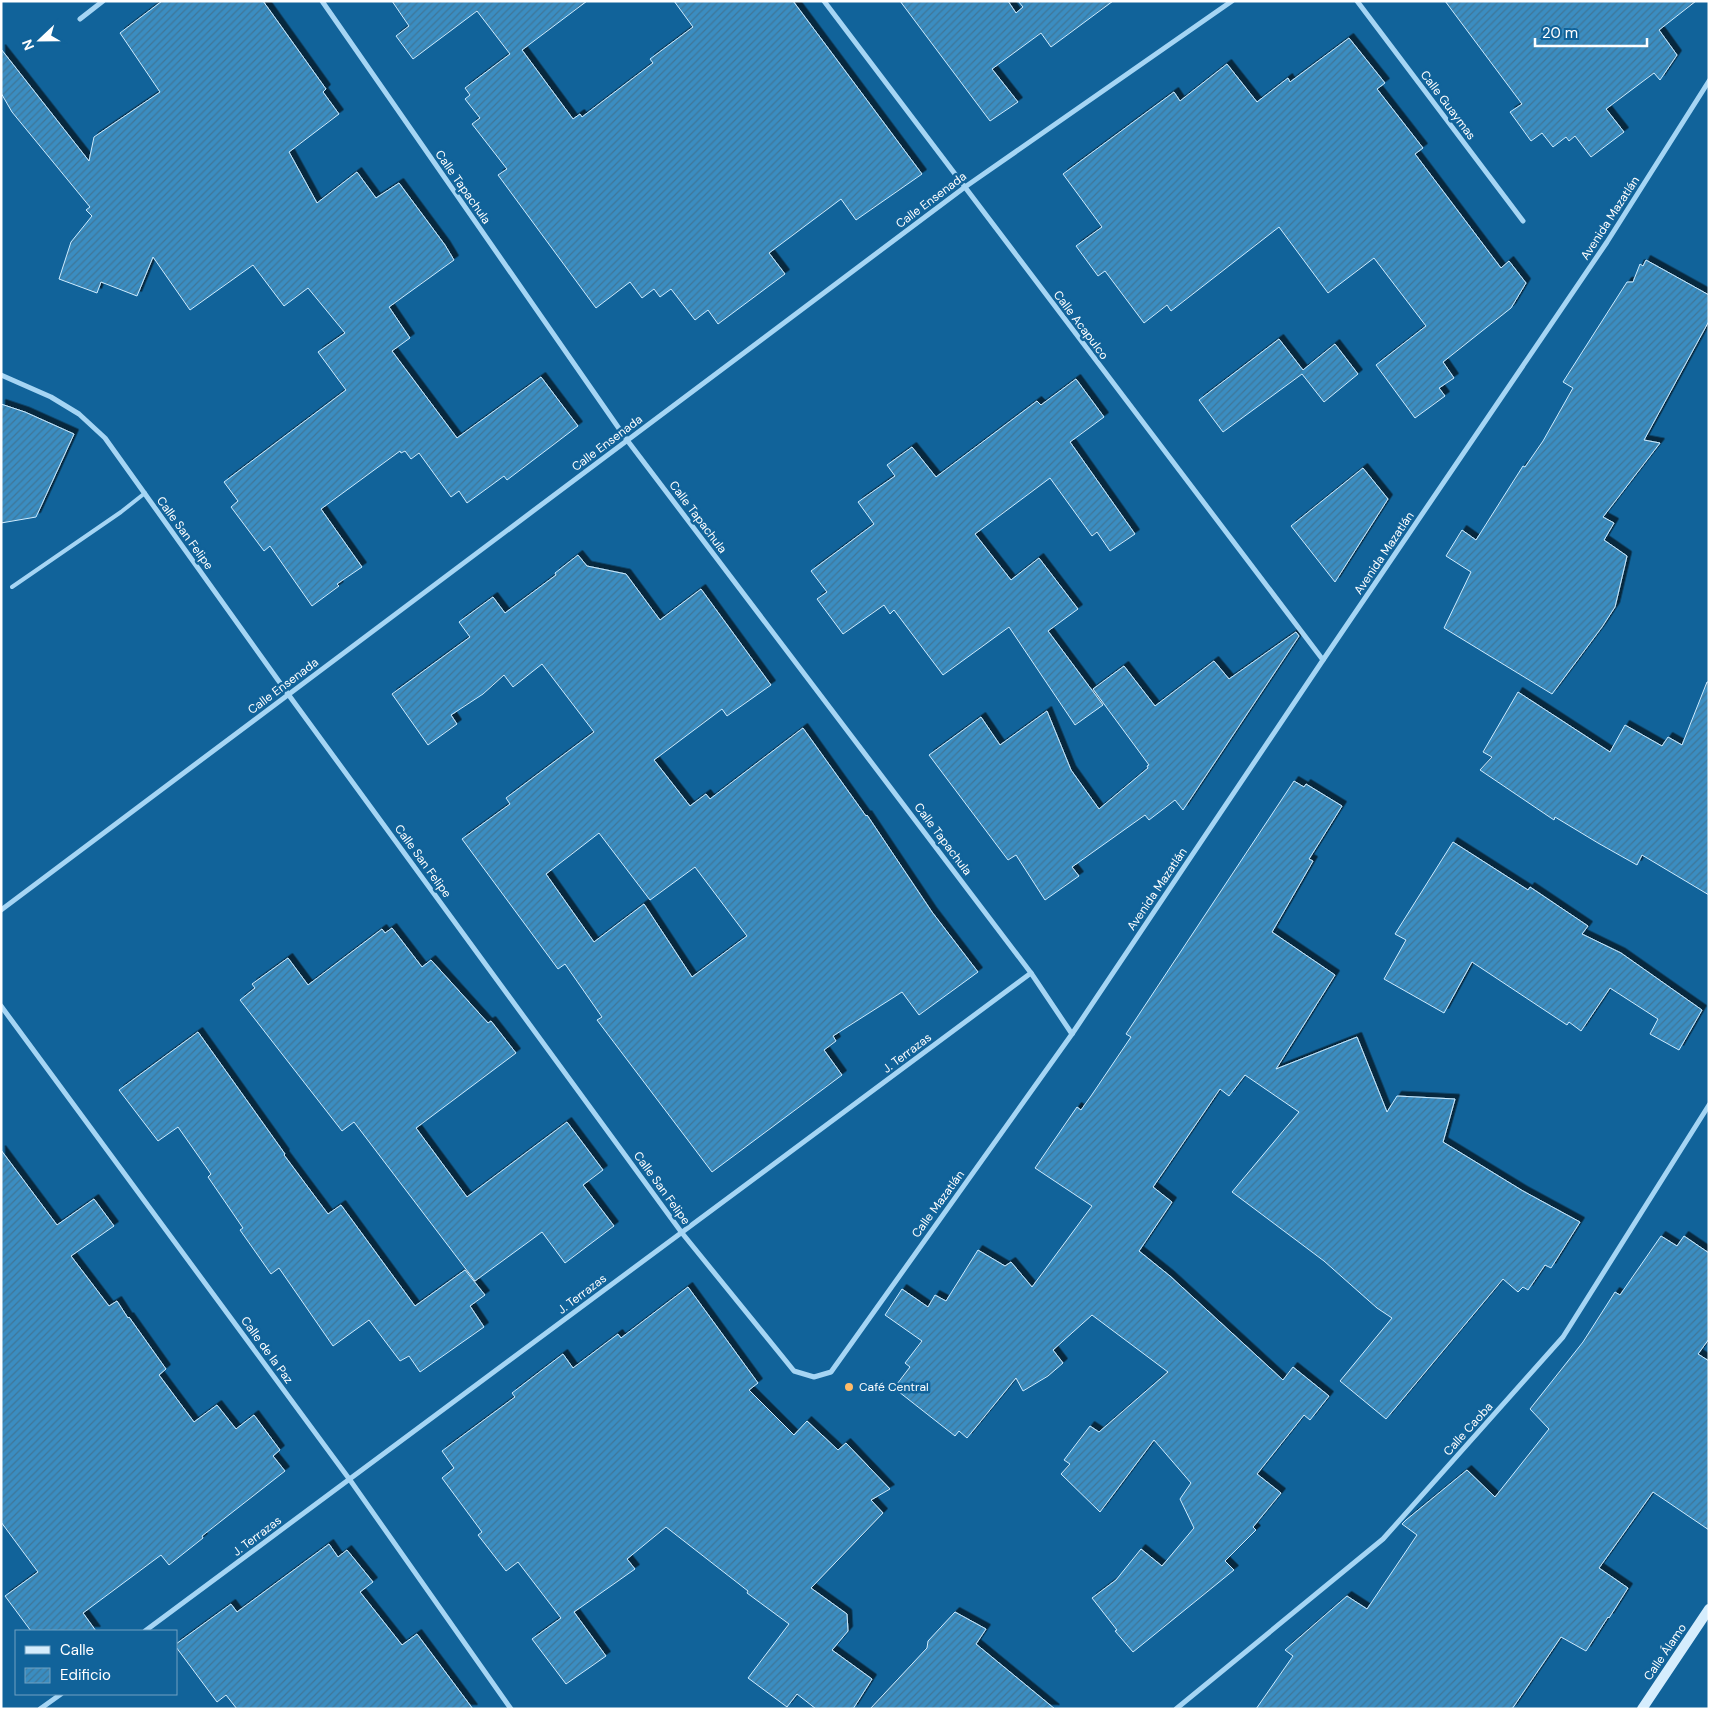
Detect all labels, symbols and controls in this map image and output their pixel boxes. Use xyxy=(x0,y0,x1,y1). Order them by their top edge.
north arrow xyxy=(15,15,65,65)
scale bar xyxy=(1535,15,1648,47)
text: 20 m xyxy=(1542,23,1578,43)
text: N xyxy=(18,37,38,53)
street label: Calle Guaymas xyxy=(1417,67,1479,143)
street label: Calle Tapachula xyxy=(432,147,494,227)
street label: Calle Ensenada xyxy=(892,168,970,232)
street label: Avenida Mazatlán xyxy=(1577,173,1643,263)
street label: Calle Acapulco xyxy=(1050,287,1112,363)
street label: Calle Ensenada xyxy=(568,411,646,475)
street label: Calle Tapachula xyxy=(666,478,730,556)
street label: Calle San Felipe xyxy=(153,493,217,573)
street label: Avenida Mazatlán xyxy=(1350,508,1418,597)
street label: Calle Ensenada xyxy=(244,654,322,718)
street label: Calle Tapachula xyxy=(911,800,975,878)
street label: Calle San Felipe xyxy=(391,821,455,901)
street label: Avenida Mazatlán xyxy=(1123,844,1191,933)
street label: J. Terrazas xyxy=(879,1029,935,1077)
street label: Calle San Felipe xyxy=(630,1148,694,1228)
street label: Calle Mazatlán xyxy=(908,1167,968,1241)
street label: J. Terrazas xyxy=(554,1270,610,1318)
street label: Calle de la Paz xyxy=(237,1313,297,1387)
place label: Café Central xyxy=(859,1379,929,1395)
marker: Café Central xyxy=(843,1381,855,1393)
street label: Calle Caoba xyxy=(1440,1399,1496,1459)
street label: J. Terrazas xyxy=(229,1512,285,1560)
street label: Calle Álamo xyxy=(1640,1620,1690,1684)
legend xyxy=(15,1630,178,1695)
text: Calle xyxy=(60,1640,94,1660)
text: Edificio xyxy=(60,1665,111,1685)

